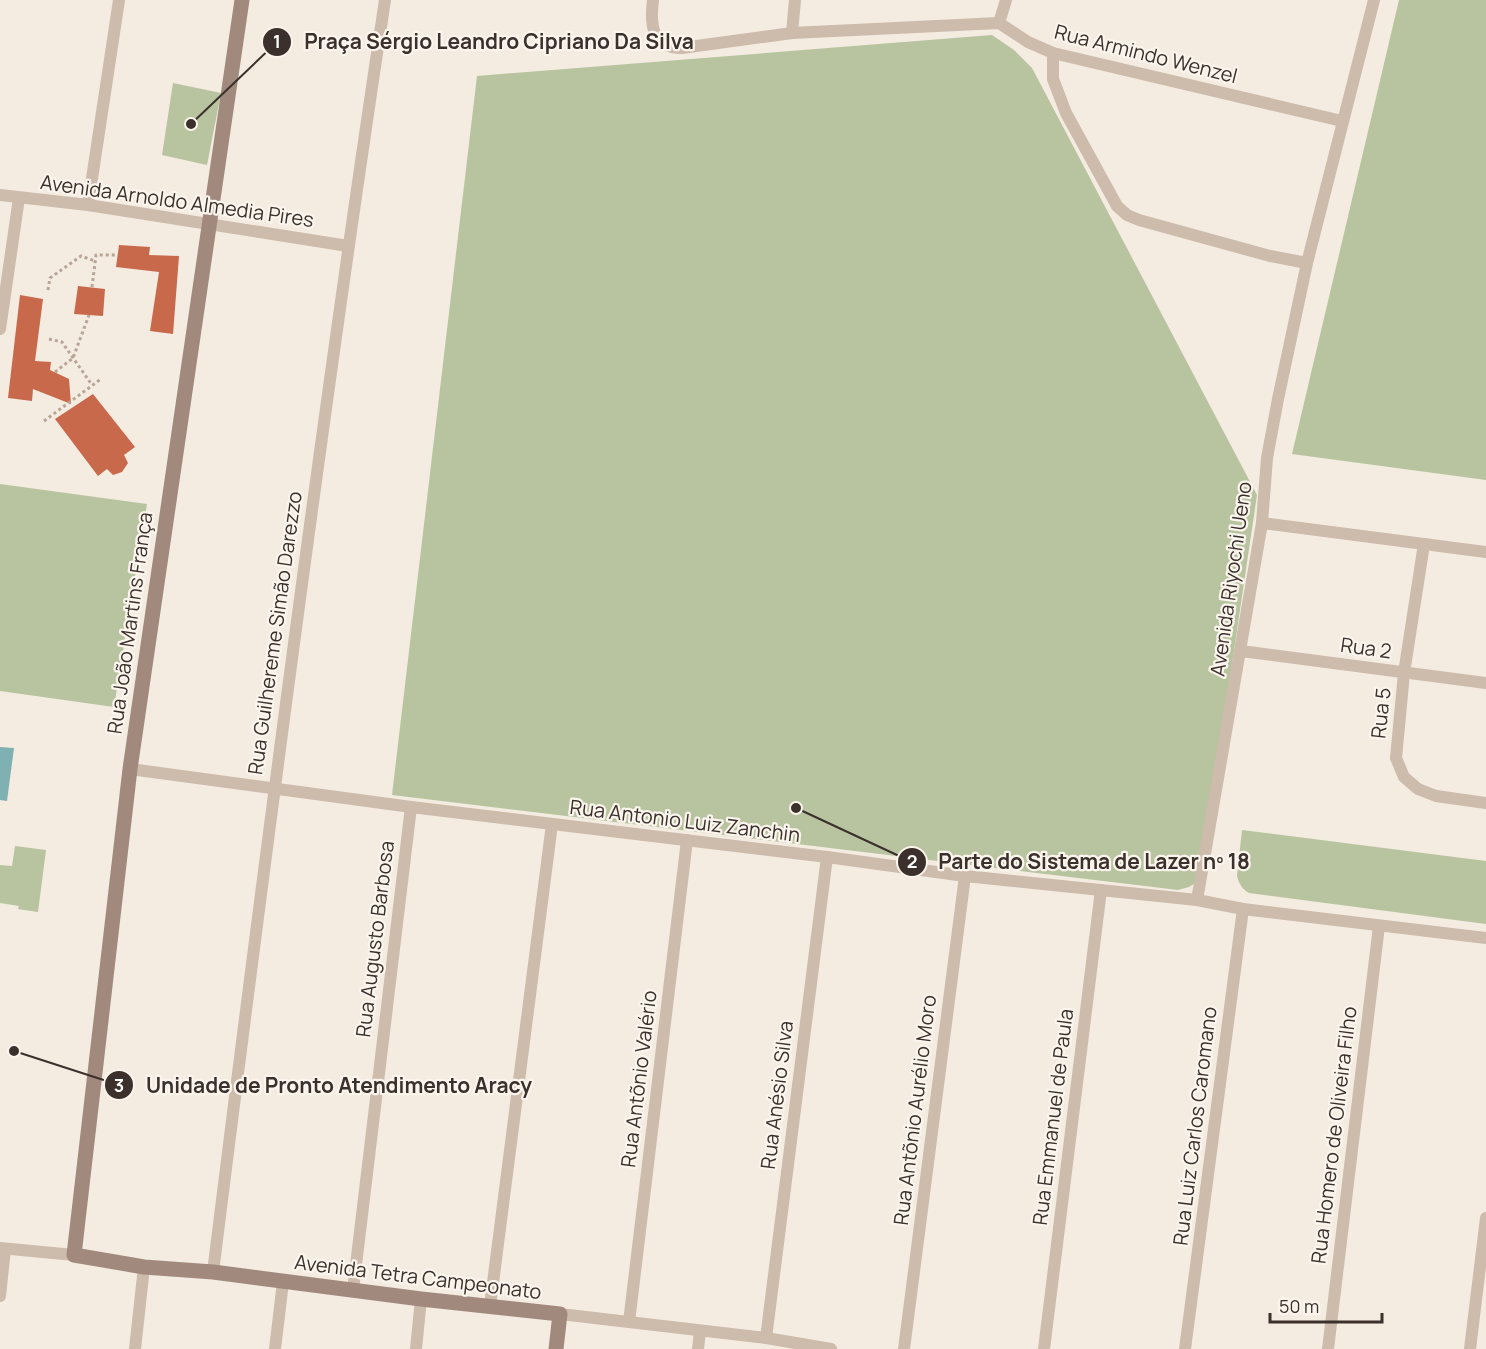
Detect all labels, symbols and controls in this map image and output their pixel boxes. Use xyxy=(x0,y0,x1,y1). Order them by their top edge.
street label: Rua Armindo Wenzel xyxy=(1052,18,1240,89)
callout: Praça Sérgio Leandro Cipriano Da Silva xyxy=(262,22,706,61)
text: Praça Sérgio Leandro Cipriano Da Silva xyxy=(304,27,694,55)
text: 1 xyxy=(273,29,281,53)
street label: Avenida Arnoldo Almedia Pires xyxy=(39,168,316,233)
street label: Avenida Riyochi Ueno xyxy=(1203,480,1258,678)
street label: Rua Guilhereme Simão Darezzo xyxy=(241,489,308,776)
street label: Rua João Martins França xyxy=(101,510,158,736)
street label: Rua 2 xyxy=(1339,631,1393,664)
street label: Rua 5 xyxy=(1364,686,1397,740)
street label: Rua Antonio Luiz Zanchin xyxy=(568,793,802,848)
street label: Rua Augusto Barbosa xyxy=(349,839,400,1039)
callout: Parte do Sistema de Lazer nº 18 xyxy=(897,843,1262,882)
text: Parte do Sistema de Lazer nº 18 xyxy=(938,847,1250,875)
text: 2 xyxy=(907,849,917,873)
street label: Rua Antõnio Valério xyxy=(614,989,663,1169)
street label: Rua Antõnio Aurélio Moro xyxy=(887,993,942,1227)
street label: Rua Luiz Carlos Caromano xyxy=(1166,1005,1223,1247)
street label: Rua Homero de Oliveira Filho xyxy=(1304,1005,1363,1265)
street label: Rua Emmanuel de Paula xyxy=(1026,1007,1079,1227)
street label: Rua Anésio Silva xyxy=(754,1019,799,1171)
callout: Unidade de Pronto Atendimento Aracy xyxy=(104,1066,544,1105)
text: Unidade de Pronto Atendimento Aracy xyxy=(146,1071,532,1099)
text: 3 xyxy=(114,1073,124,1097)
street label: Avenida Tetra Campeonato xyxy=(293,1248,543,1305)
scale bar xyxy=(1270,1286,1382,1324)
text: 50 m xyxy=(1279,1294,1319,1318)

